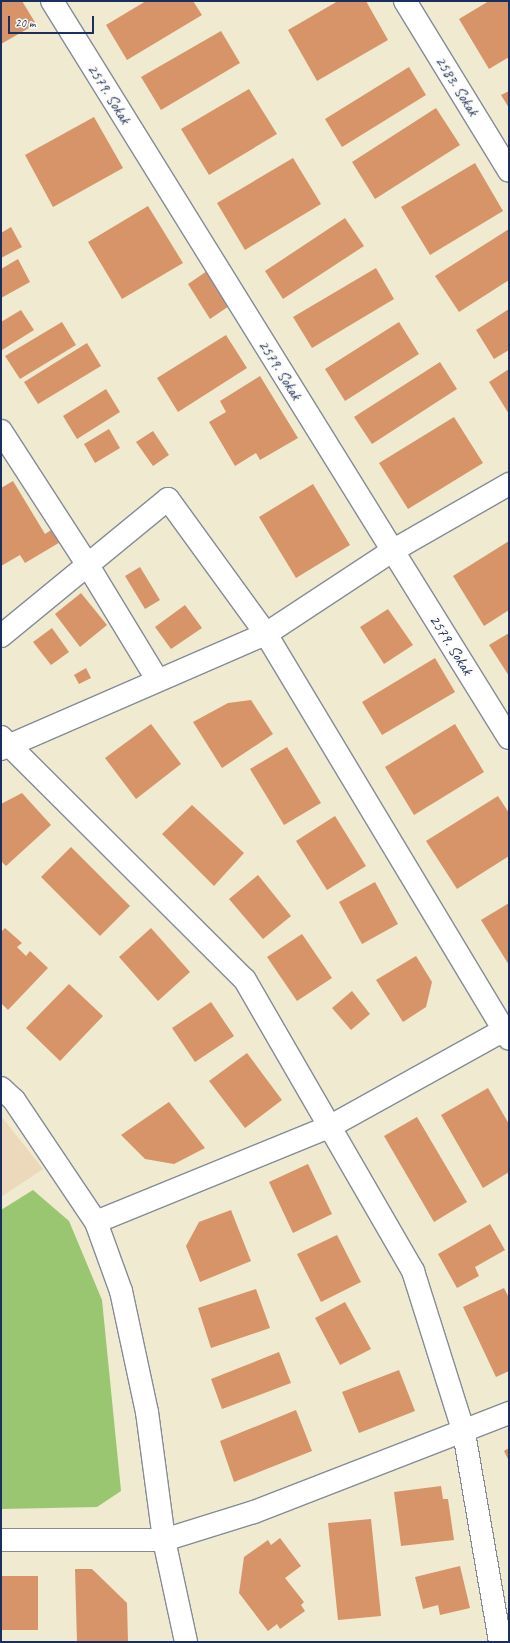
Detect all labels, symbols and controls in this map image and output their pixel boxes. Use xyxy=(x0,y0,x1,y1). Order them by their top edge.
scale bar xyxy=(10,8,96,34)
text: 20 m xyxy=(15,15,35,31)
street label: 2583. Sokak xyxy=(431,52,483,120)
street label: 2579. Sokak xyxy=(83,60,135,128)
street label: 2579. Sokak xyxy=(254,336,306,404)
street label: 2579. Sokak xyxy=(425,611,477,679)

